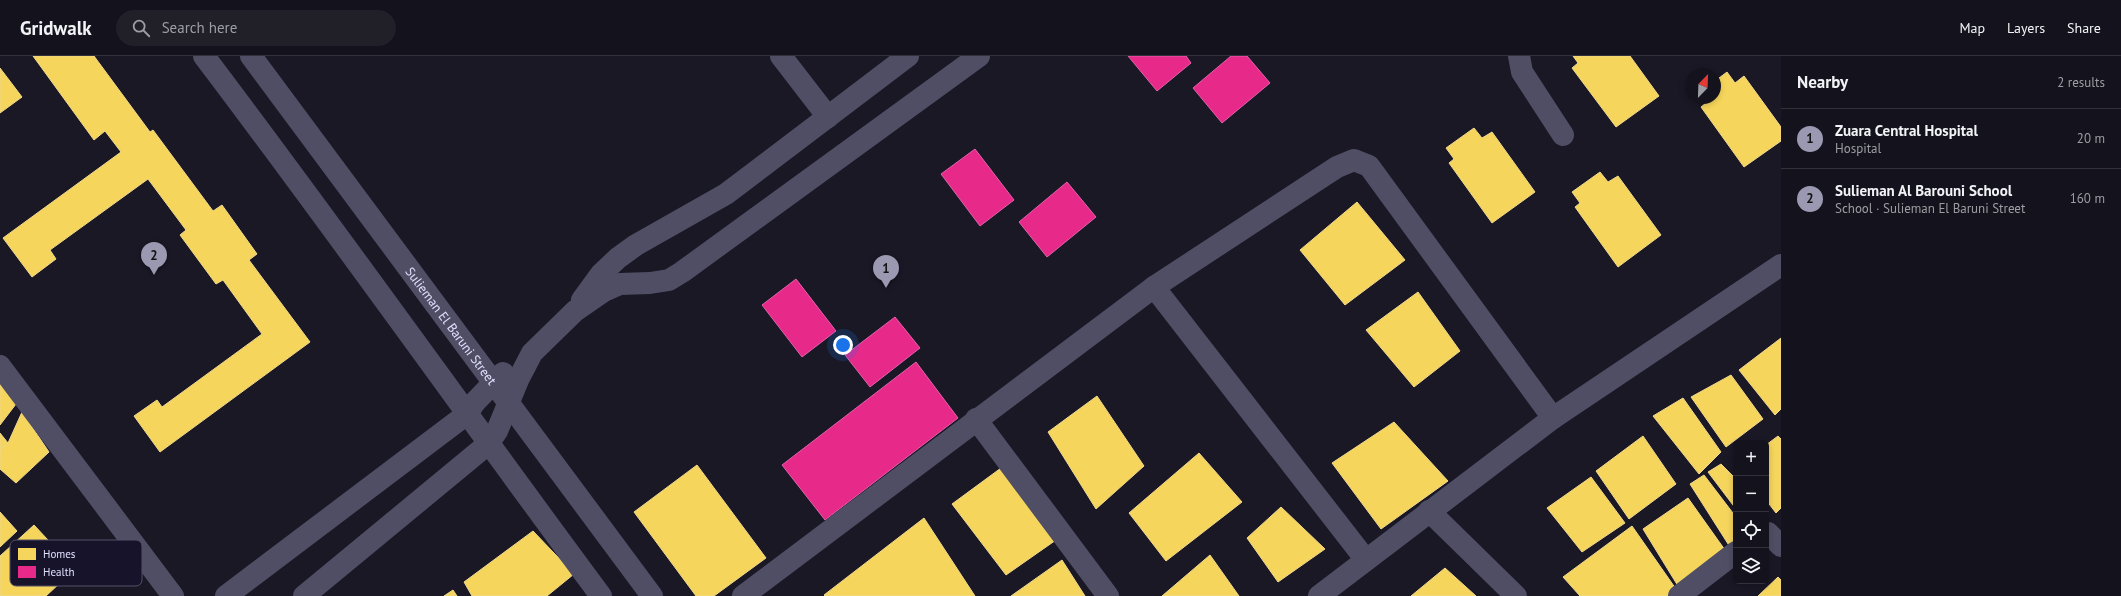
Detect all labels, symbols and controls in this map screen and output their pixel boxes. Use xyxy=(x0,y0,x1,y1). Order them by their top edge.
search box xyxy=(116,10,396,46)
text: Gridwalk xyxy=(20,16,92,40)
icon: search xyxy=(130,17,152,39)
text: Search here xyxy=(162,18,237,37)
text: Map xyxy=(1959,19,1985,37)
text: Layers xyxy=(2007,19,2045,37)
text: Share xyxy=(2067,19,2101,37)
north arrow xyxy=(1685,68,1721,104)
text: Nearby xyxy=(1797,71,1848,93)
text: 2 results xyxy=(2057,74,2105,91)
text: Zuara Central Hospital xyxy=(1835,121,1978,140)
text: 1 xyxy=(1806,130,1814,147)
text: 20 m xyxy=(2077,130,2105,147)
text: Hospital xyxy=(1835,140,1881,157)
text: Sulieman Al Barouni School xyxy=(1835,181,2012,200)
text: 2 xyxy=(1806,190,1814,207)
text: 160 m xyxy=(2070,190,2105,207)
text: School · Sulieman El Baruni Street xyxy=(1835,200,2025,217)
pin: 2 xyxy=(141,242,167,275)
pin: 1 xyxy=(873,255,899,288)
street label: Sulieman El Baruni Street xyxy=(402,264,501,389)
your location xyxy=(833,335,853,355)
map controls xyxy=(1733,440,1769,584)
button: + xyxy=(1733,440,1769,476)
button: − xyxy=(1733,476,1769,512)
button: locate xyxy=(1733,512,1769,548)
legend xyxy=(10,540,142,586)
text: Homes xyxy=(43,547,76,561)
button: layers xyxy=(1733,548,1769,584)
text: Health xyxy=(43,565,74,579)

